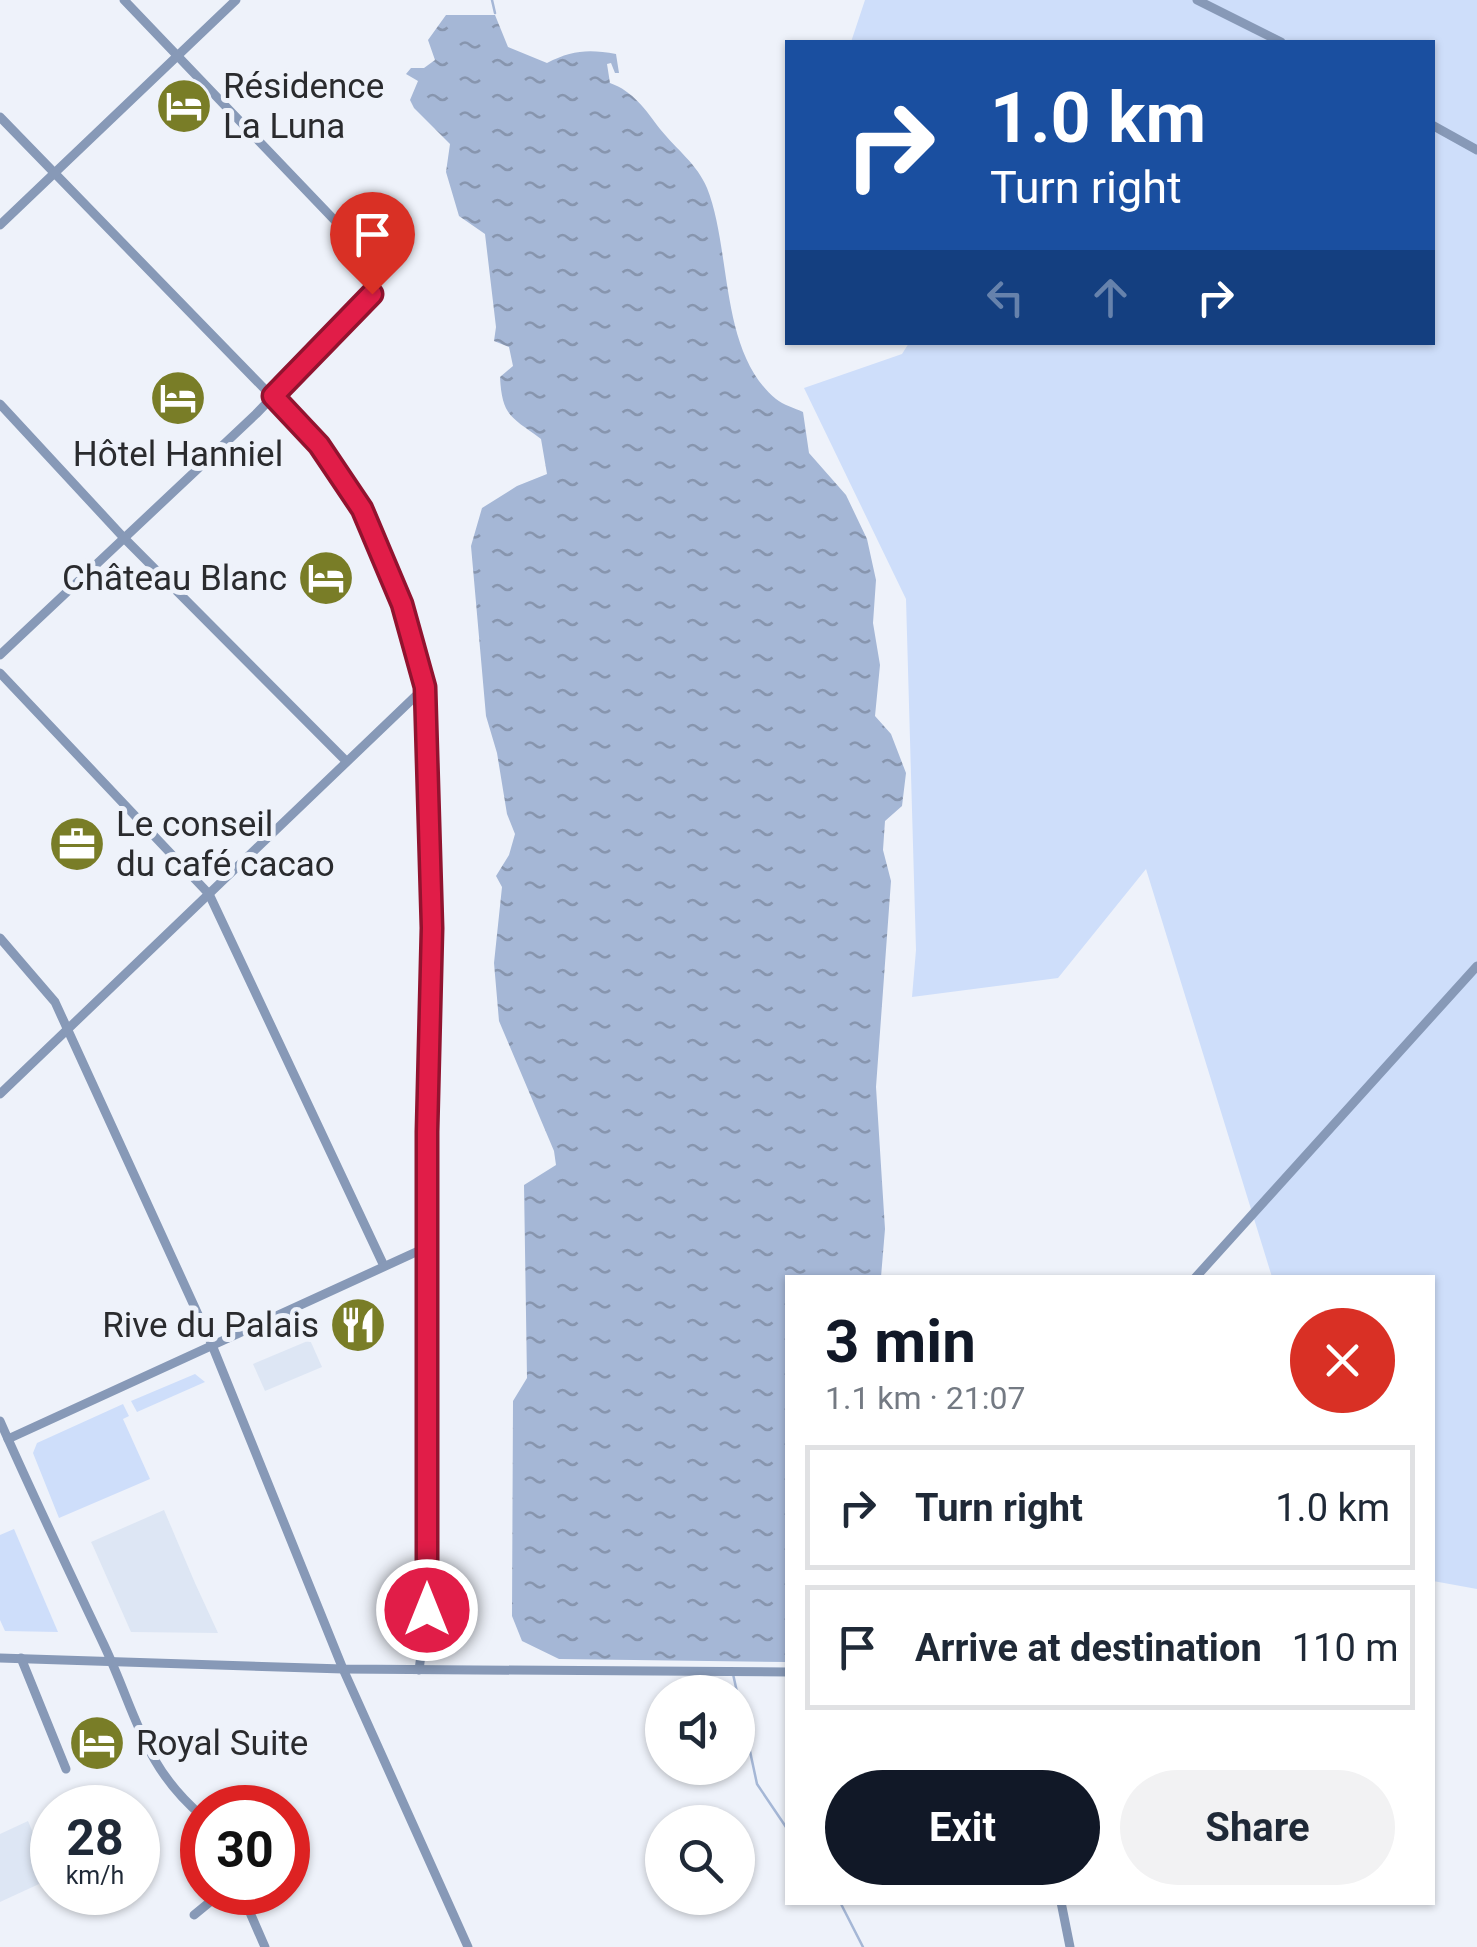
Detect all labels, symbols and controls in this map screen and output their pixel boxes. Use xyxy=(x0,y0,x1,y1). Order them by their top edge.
place label: Résidence La Luna xyxy=(223,66,384,147)
hotel icon: Résidence La Luna xyxy=(154,76,214,136)
text: 1.0 km xyxy=(990,77,1206,159)
icon: right xyxy=(825,80,955,210)
text: Turn right xyxy=(990,161,1182,214)
pin xyxy=(330,192,415,295)
icon: arrive xyxy=(345,207,400,262)
icon: left xyxy=(978,270,1033,325)
icon: ahead xyxy=(1083,270,1138,325)
icon: right xyxy=(1188,270,1243,325)
hotel icon: Hôtel Hanniel xyxy=(148,368,208,428)
place label: Hôtel Hanniel xyxy=(73,434,283,475)
hotel icon: Château Blanc xyxy=(296,548,356,608)
place label: Château Blanc xyxy=(62,558,287,599)
place label: Le conseil du café cacao xyxy=(116,804,335,885)
office icon: Le conseil du café cacao xyxy=(47,814,107,874)
restaurant icon: Rive du Palais xyxy=(328,1295,388,1355)
place label: Rive du Palais xyxy=(102,1305,319,1346)
text: 3 min xyxy=(825,1306,976,1377)
button: close xyxy=(1290,1308,1395,1413)
text: 1.1 km · 21:07 xyxy=(825,1379,1026,1417)
icon: right xyxy=(830,1480,885,1535)
text: Turn right xyxy=(915,1486,1083,1530)
text: 1.0 km xyxy=(1275,1486,1390,1530)
position arrow xyxy=(375,1558,479,1662)
icon: arrive xyxy=(830,1620,885,1675)
text: Arrive at destination xyxy=(915,1626,1262,1670)
text: 110 m xyxy=(1292,1626,1399,1670)
map controls xyxy=(645,1675,755,1915)
button: sound xyxy=(645,1675,755,1785)
hotel icon: Royal Suite xyxy=(67,1713,127,1773)
place label: Royal Suite xyxy=(136,1723,308,1764)
button: Exit xyxy=(825,1770,1100,1885)
button: Share xyxy=(1120,1770,1395,1885)
speed limit sign: 30 xyxy=(180,1785,310,1915)
button: search xyxy=(645,1805,755,1915)
text: 28 xyxy=(66,1809,124,1867)
text: km/h xyxy=(66,1861,124,1890)

